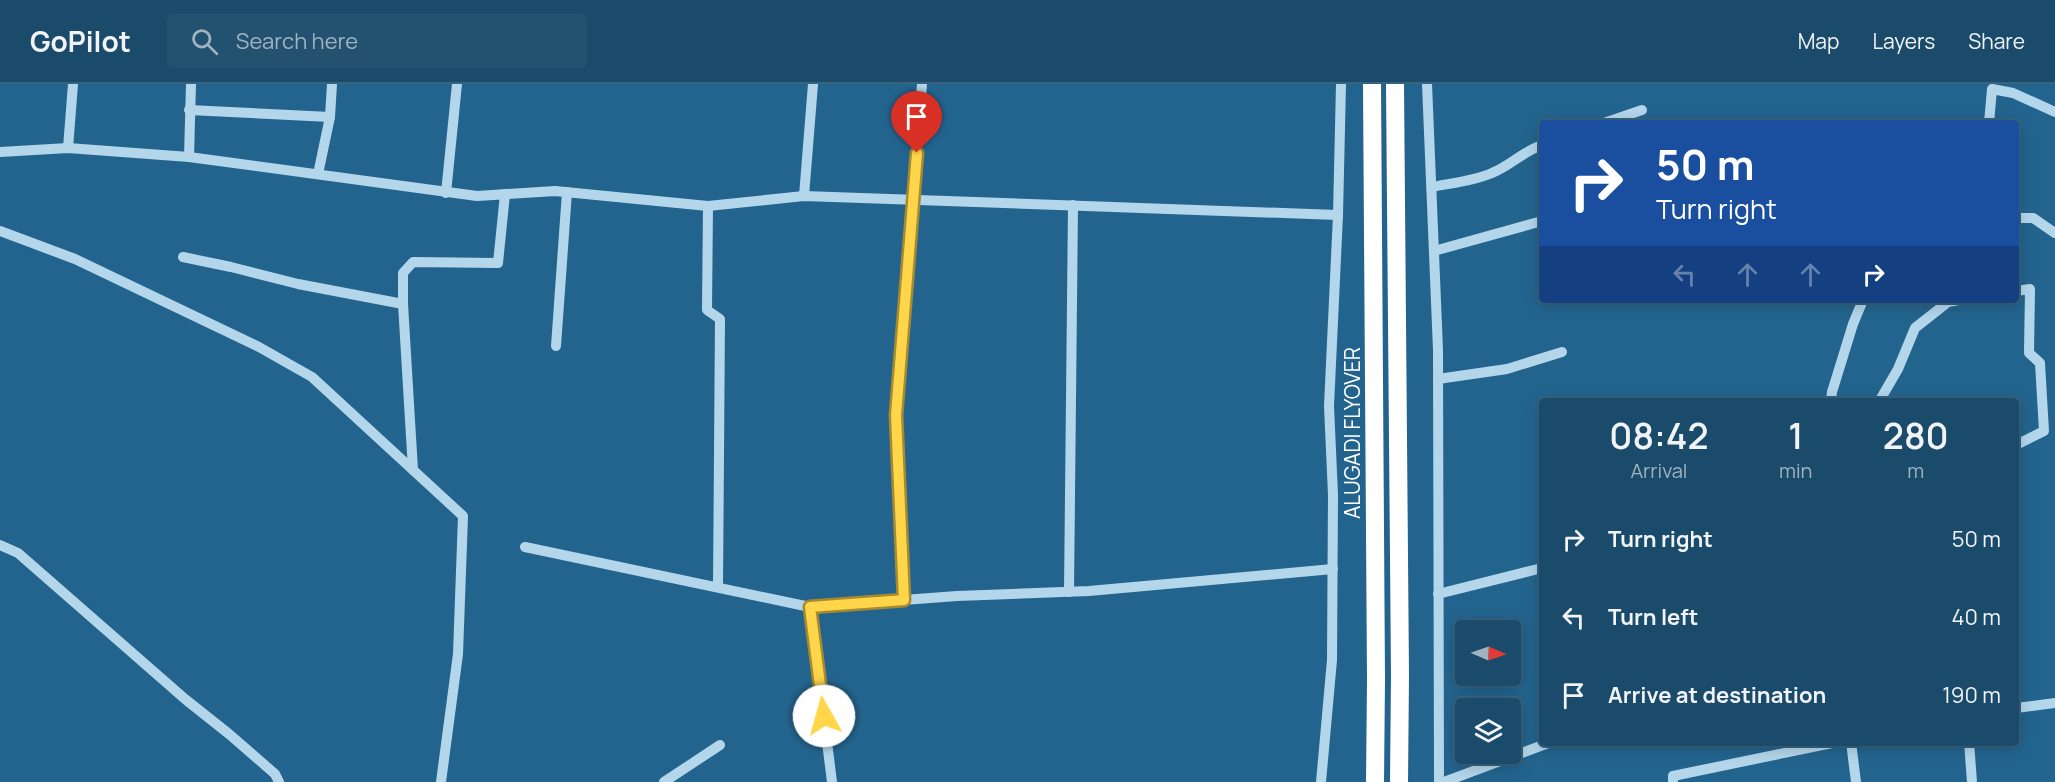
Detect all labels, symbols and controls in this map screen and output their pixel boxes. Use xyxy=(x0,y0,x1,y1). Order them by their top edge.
search box xyxy=(167,14,587,68)
text: GoPilot xyxy=(30,22,131,60)
icon: search xyxy=(188,25,221,58)
text: Search here xyxy=(236,26,358,56)
text: Map xyxy=(1798,27,1839,55)
text: Layers xyxy=(1872,27,1935,55)
text: Share xyxy=(1968,27,2025,55)
pin xyxy=(891,91,942,153)
icon: arrive xyxy=(900,100,933,133)
text: 50 m xyxy=(1656,135,1754,193)
icon: right xyxy=(1557,144,1635,222)
text: Turn right xyxy=(1656,190,1777,227)
icon: left xyxy=(1668,258,1701,291)
icon: ahead xyxy=(1731,258,1764,291)
icon: ahead xyxy=(1794,258,1827,291)
icon: right xyxy=(1857,258,1890,291)
street label: ALUGADI FLYOVER xyxy=(1338,347,1366,519)
text: 08:42 xyxy=(1609,411,1709,460)
text: 1 xyxy=(1788,411,1803,460)
text: 280 xyxy=(1883,411,1949,460)
text: Arrival xyxy=(1630,457,1688,484)
text: min xyxy=(1779,457,1812,484)
text: m xyxy=(1907,457,1924,484)
icon: right xyxy=(1557,523,1590,556)
text: Turn right xyxy=(1608,524,1713,554)
text: 50 m xyxy=(1952,524,2001,554)
icon: left xyxy=(1557,601,1590,634)
text: Turn left xyxy=(1608,602,1698,632)
text: 40 m xyxy=(1952,602,2001,632)
north arrow xyxy=(1455,620,1521,686)
map controls xyxy=(1455,620,1521,764)
icon: arrive xyxy=(1557,679,1590,712)
text: Arrive at destination xyxy=(1608,680,1826,710)
text: 190 m xyxy=(1942,680,2001,710)
position arrow xyxy=(792,684,856,748)
button: layers xyxy=(1455,698,1521,764)

